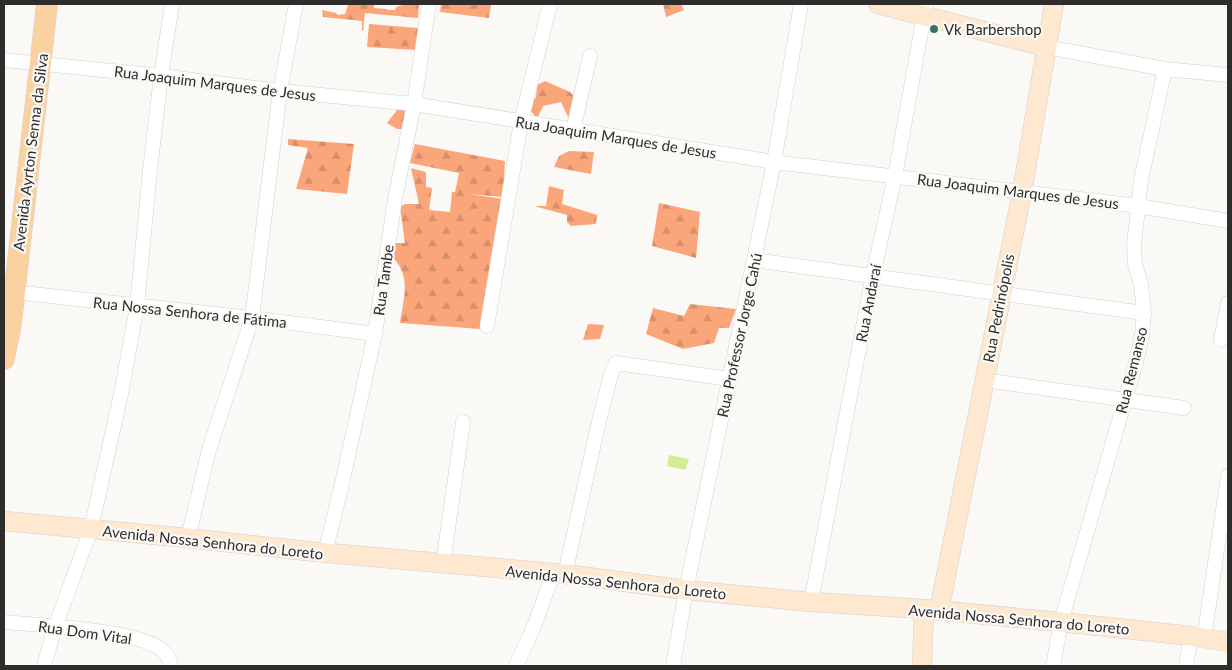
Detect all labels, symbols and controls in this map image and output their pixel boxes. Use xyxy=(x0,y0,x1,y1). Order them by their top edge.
place label: Vk Barbershop xyxy=(944,20,1042,38)
marker: Vk Barbershop xyxy=(928,23,940,35)
street label: Avenida Ayrton Senna da Silva xyxy=(9,52,51,252)
street label: Rua Joaquim Marques de Jesus xyxy=(113,62,317,104)
street label: Rua Joaquim Marques de Jesus xyxy=(514,112,718,162)
street label: Rua Joaquim Marques de Jesus xyxy=(916,170,1120,212)
street label: Rua Tambe xyxy=(369,243,397,317)
street label: Rua Professor Jorge Cahú xyxy=(713,251,765,419)
street label: Rua Pedrinópolis xyxy=(979,252,1017,364)
street label: Rua Andaraí xyxy=(852,261,885,343)
street label: Rua Nossa Senhora de Fátima xyxy=(92,293,288,331)
street label: Rua Remanso xyxy=(1112,325,1150,415)
street label: Avenida Nossa Senhora do Loreto xyxy=(102,521,324,563)
street label: Avenida Nossa Senhora do Loreto xyxy=(505,561,727,603)
street label: Avenida Nossa Senhora do Loreto xyxy=(908,600,1130,638)
street label: Rua Dom Vital xyxy=(37,617,133,647)

